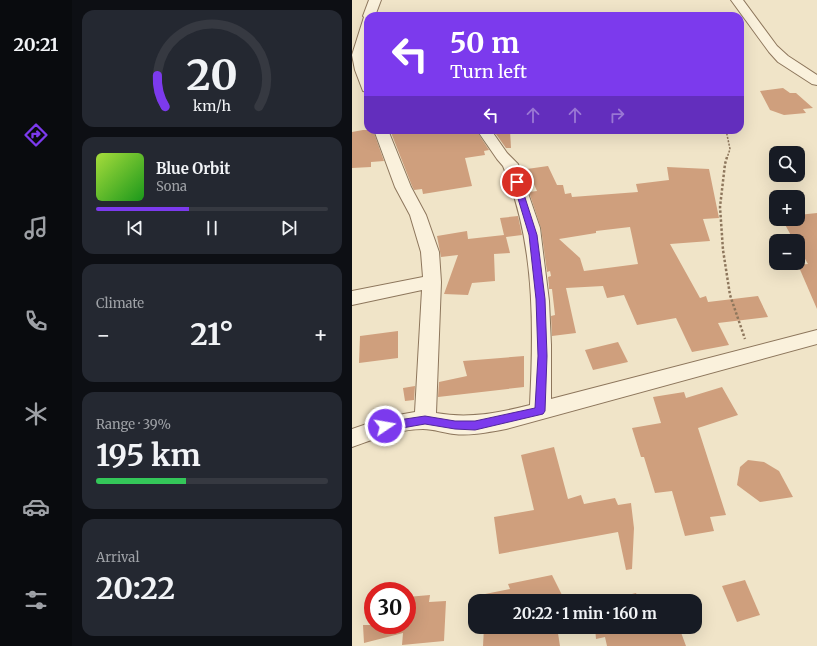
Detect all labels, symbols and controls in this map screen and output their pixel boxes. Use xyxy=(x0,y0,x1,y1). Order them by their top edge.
text: 50 m xyxy=(450,25,519,61)
icon: left xyxy=(384,28,436,80)
text: 20:21 xyxy=(14,33,58,56)
text: 20 xyxy=(186,48,238,100)
text: Turn left xyxy=(450,60,527,83)
text: km/h xyxy=(193,96,231,114)
icon: left xyxy=(480,104,502,126)
icon: ahead xyxy=(522,104,544,126)
icon: ahead xyxy=(564,104,586,126)
icon: right xyxy=(606,104,628,126)
icon: directions xyxy=(22,121,50,149)
map controls xyxy=(769,146,805,270)
button: search xyxy=(769,146,805,182)
text: Blue Orbit xyxy=(156,159,230,178)
pin xyxy=(500,165,534,199)
icon: arrive xyxy=(506,171,528,193)
text: Sona xyxy=(156,178,187,195)
button: + xyxy=(769,190,805,226)
icon: music xyxy=(22,214,50,242)
icon: previous xyxy=(124,217,146,239)
icon: pause xyxy=(201,217,223,239)
icon: next xyxy=(278,217,300,239)
button: − xyxy=(769,234,805,270)
text: Climate xyxy=(96,295,144,312)
icon: phone xyxy=(22,307,50,335)
text: 21° xyxy=(190,315,234,353)
text: − xyxy=(96,321,111,349)
text: + xyxy=(313,321,328,349)
icon: climate xyxy=(22,400,50,428)
position arrow xyxy=(364,405,406,447)
text: Range · 39% xyxy=(96,416,171,433)
text: 195 km xyxy=(96,436,201,474)
icon: car xyxy=(22,493,50,521)
text: Arrival xyxy=(96,549,139,566)
text: 20:22 xyxy=(96,569,175,607)
speed limit sign: 30 xyxy=(364,582,416,634)
icon: filters xyxy=(22,586,50,614)
text: 20:22 · 1 min · 160 m xyxy=(513,604,657,623)

